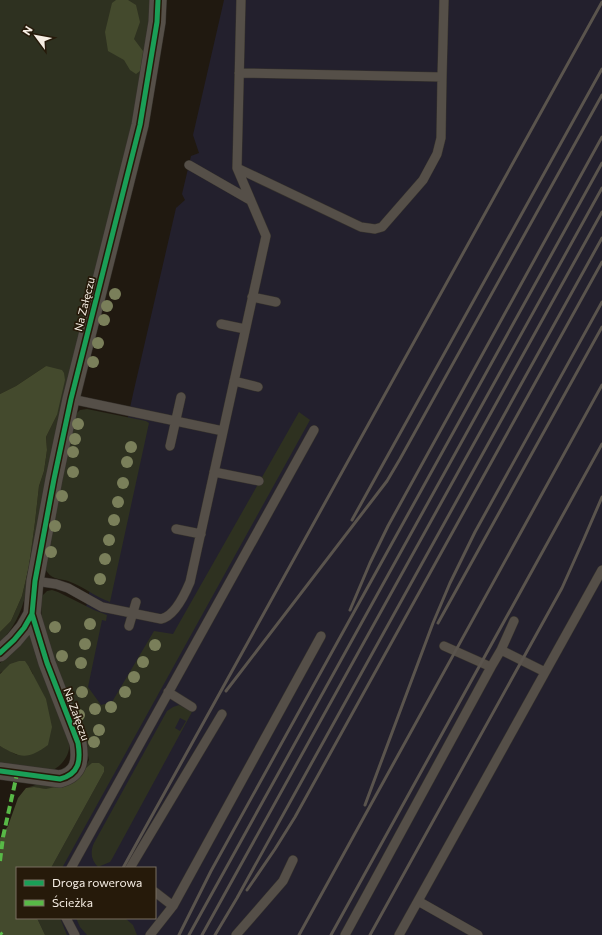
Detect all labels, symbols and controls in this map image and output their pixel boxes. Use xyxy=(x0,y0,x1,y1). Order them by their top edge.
north arrow xyxy=(16,16,56,56)
text: N xyxy=(19,23,35,37)
street label: Na Załęczu xyxy=(71,276,97,332)
street label: Na Załęczu xyxy=(61,686,93,742)
legend xyxy=(16,867,156,919)
text: Droga rowerowa xyxy=(52,875,142,889)
text: Ścieżka xyxy=(52,895,93,909)

